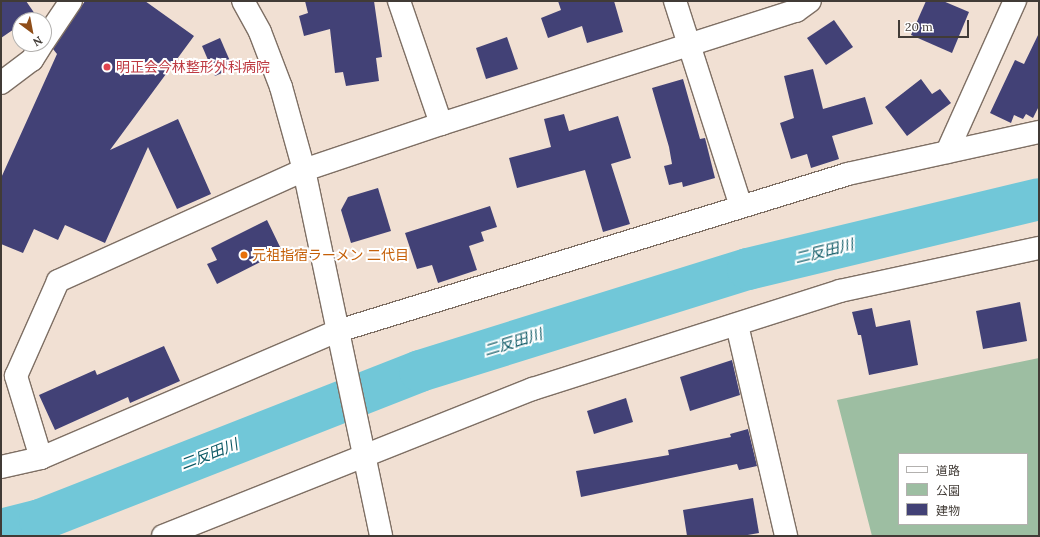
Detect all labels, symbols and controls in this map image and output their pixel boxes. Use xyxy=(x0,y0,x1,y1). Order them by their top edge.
north arrow xyxy=(12,12,52,52)
scale bar xyxy=(900,12,971,38)
text: 20 m xyxy=(905,19,933,34)
text: N xyxy=(31,33,45,50)
place label: 明正会今林整形外科病院 xyxy=(116,59,270,75)
marker: 明正会今林整形外科病院 xyxy=(101,61,113,73)
water label: 二反田川 xyxy=(793,235,855,267)
place label: 元祖指宿ラーメン 二代目 xyxy=(252,247,410,263)
marker: 元祖指宿ラーメン 二代目 xyxy=(239,250,249,260)
water label: 二反田川 xyxy=(482,325,544,359)
water label: 二反田川 xyxy=(178,435,240,473)
legend xyxy=(898,453,1028,525)
text: 道路 xyxy=(936,463,960,478)
text: 公園 xyxy=(936,483,960,498)
text: 建物 xyxy=(936,503,960,518)

